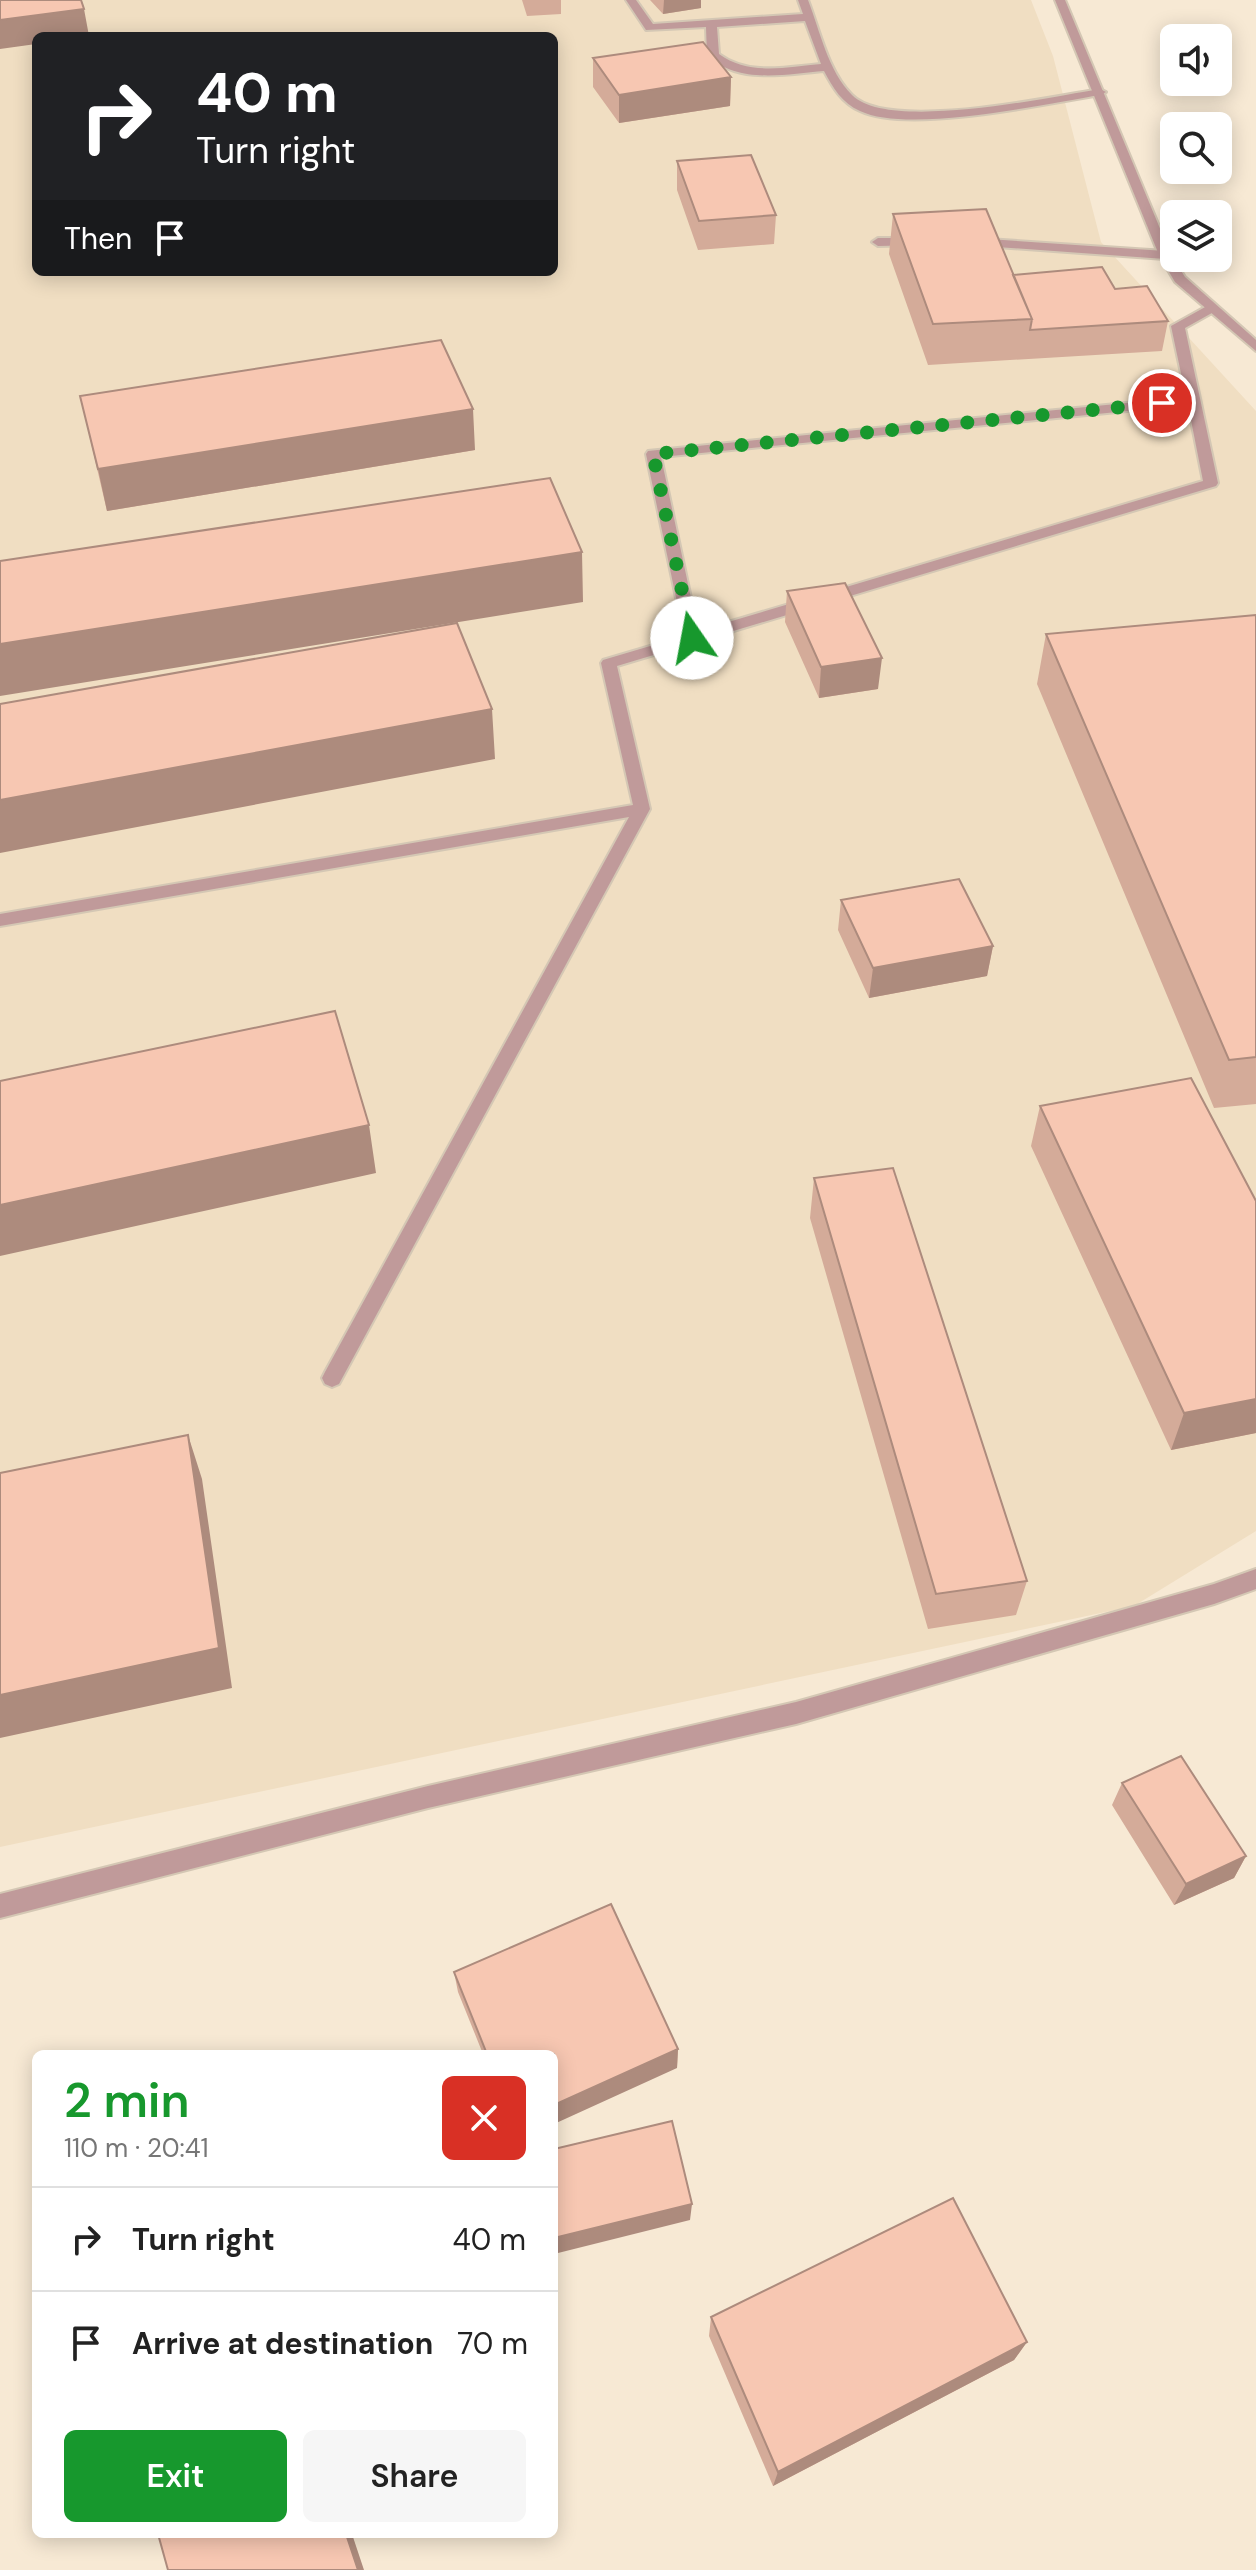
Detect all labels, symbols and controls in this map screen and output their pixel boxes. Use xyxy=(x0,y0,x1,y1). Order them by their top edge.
map controls xyxy=(1160,24,1232,272)
button: sound xyxy=(1160,24,1232,96)
text: 40 m xyxy=(196,56,338,129)
icon: right xyxy=(64,64,168,168)
button: search xyxy=(1160,112,1232,184)
text: Turn right xyxy=(196,127,355,174)
button: layers xyxy=(1160,200,1232,272)
icon: arrive xyxy=(148,216,192,260)
text: Then xyxy=(64,219,132,258)
pin xyxy=(1128,369,1196,437)
icon: arrive xyxy=(1140,381,1184,425)
position arrow xyxy=(650,596,734,680)
text: 2 min xyxy=(64,2069,190,2132)
button: close xyxy=(442,2076,526,2160)
text: 110 m · 20:41 xyxy=(64,2131,209,2165)
icon: right xyxy=(64,2217,108,2261)
text: Turn right xyxy=(132,2220,275,2259)
text: 40 m xyxy=(453,2220,526,2259)
icon: arrive xyxy=(64,2321,108,2365)
text: Arrive at destination xyxy=(132,2324,433,2363)
text: 70 m xyxy=(457,2324,528,2363)
button: Exit xyxy=(64,2430,287,2522)
button: Share xyxy=(303,2430,526,2522)

